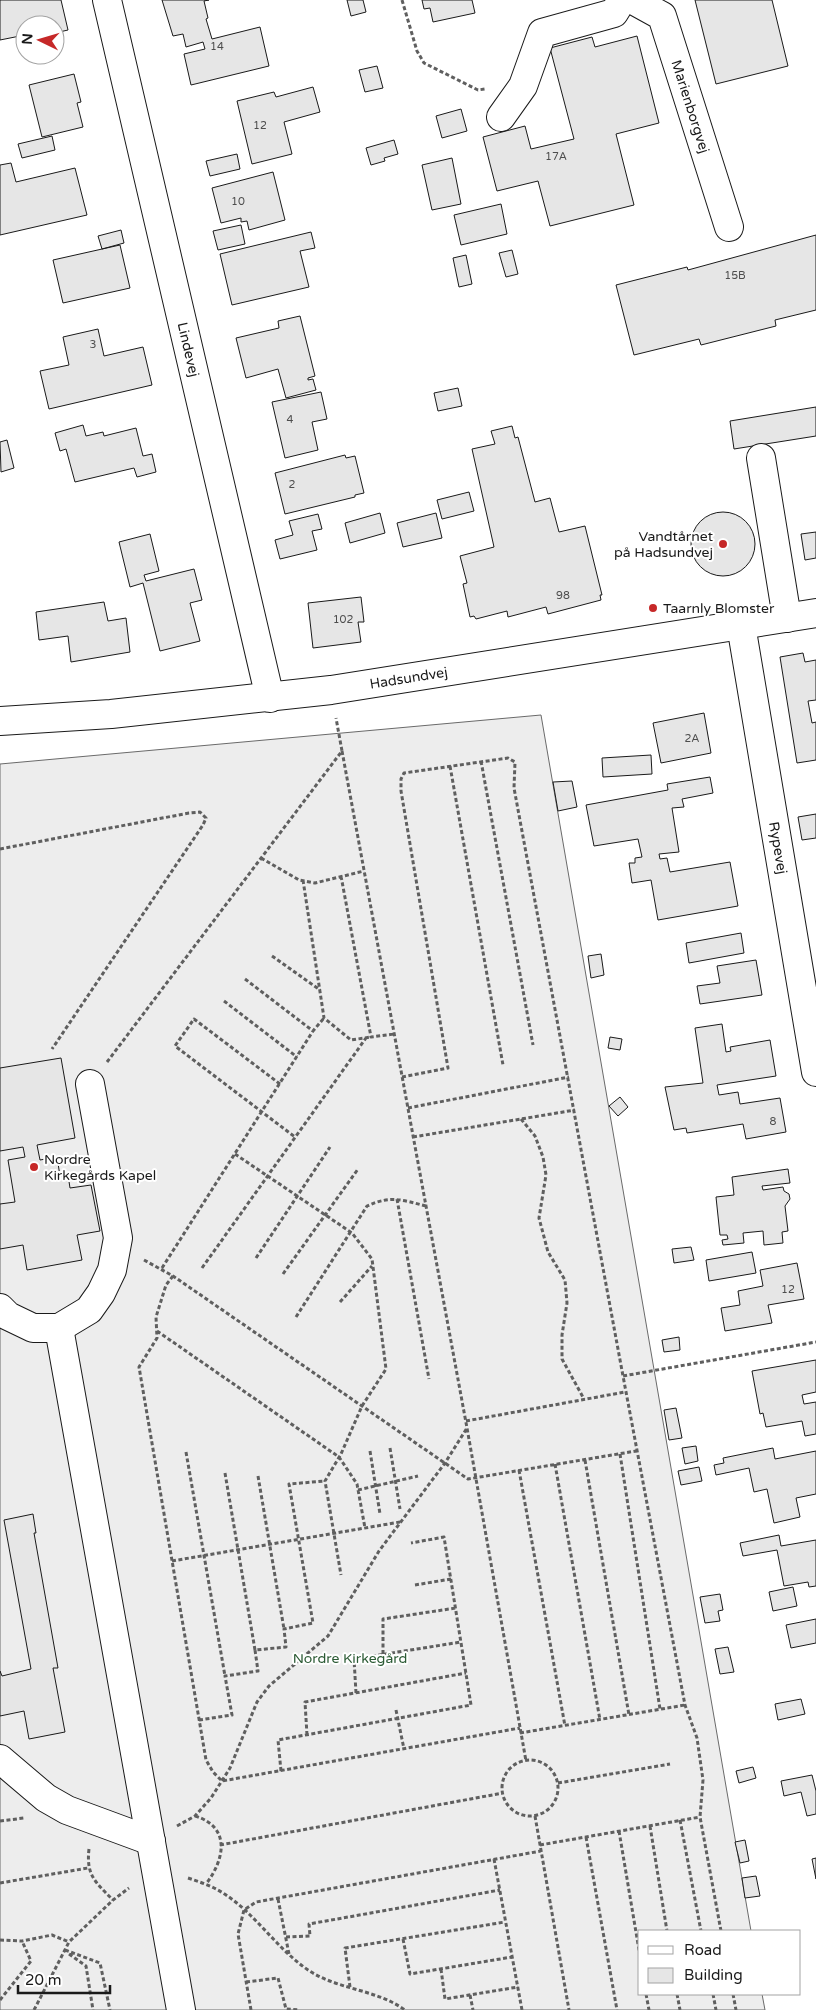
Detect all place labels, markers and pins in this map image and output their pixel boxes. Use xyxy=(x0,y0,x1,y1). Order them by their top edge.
place label: Vandtårnet på Hadsundvej xyxy=(614,528,714,561)
marker: Vandtårnet på Hadsundvej xyxy=(717,538,729,550)
place label: Taarnly Blomster xyxy=(663,600,775,617)
marker: Taarnly Blomster xyxy=(647,602,659,614)
place label: Nordre Kirkegårds Kapel xyxy=(44,1151,156,1184)
marker: Nordre Kirkegårds Kapel xyxy=(28,1161,40,1173)

